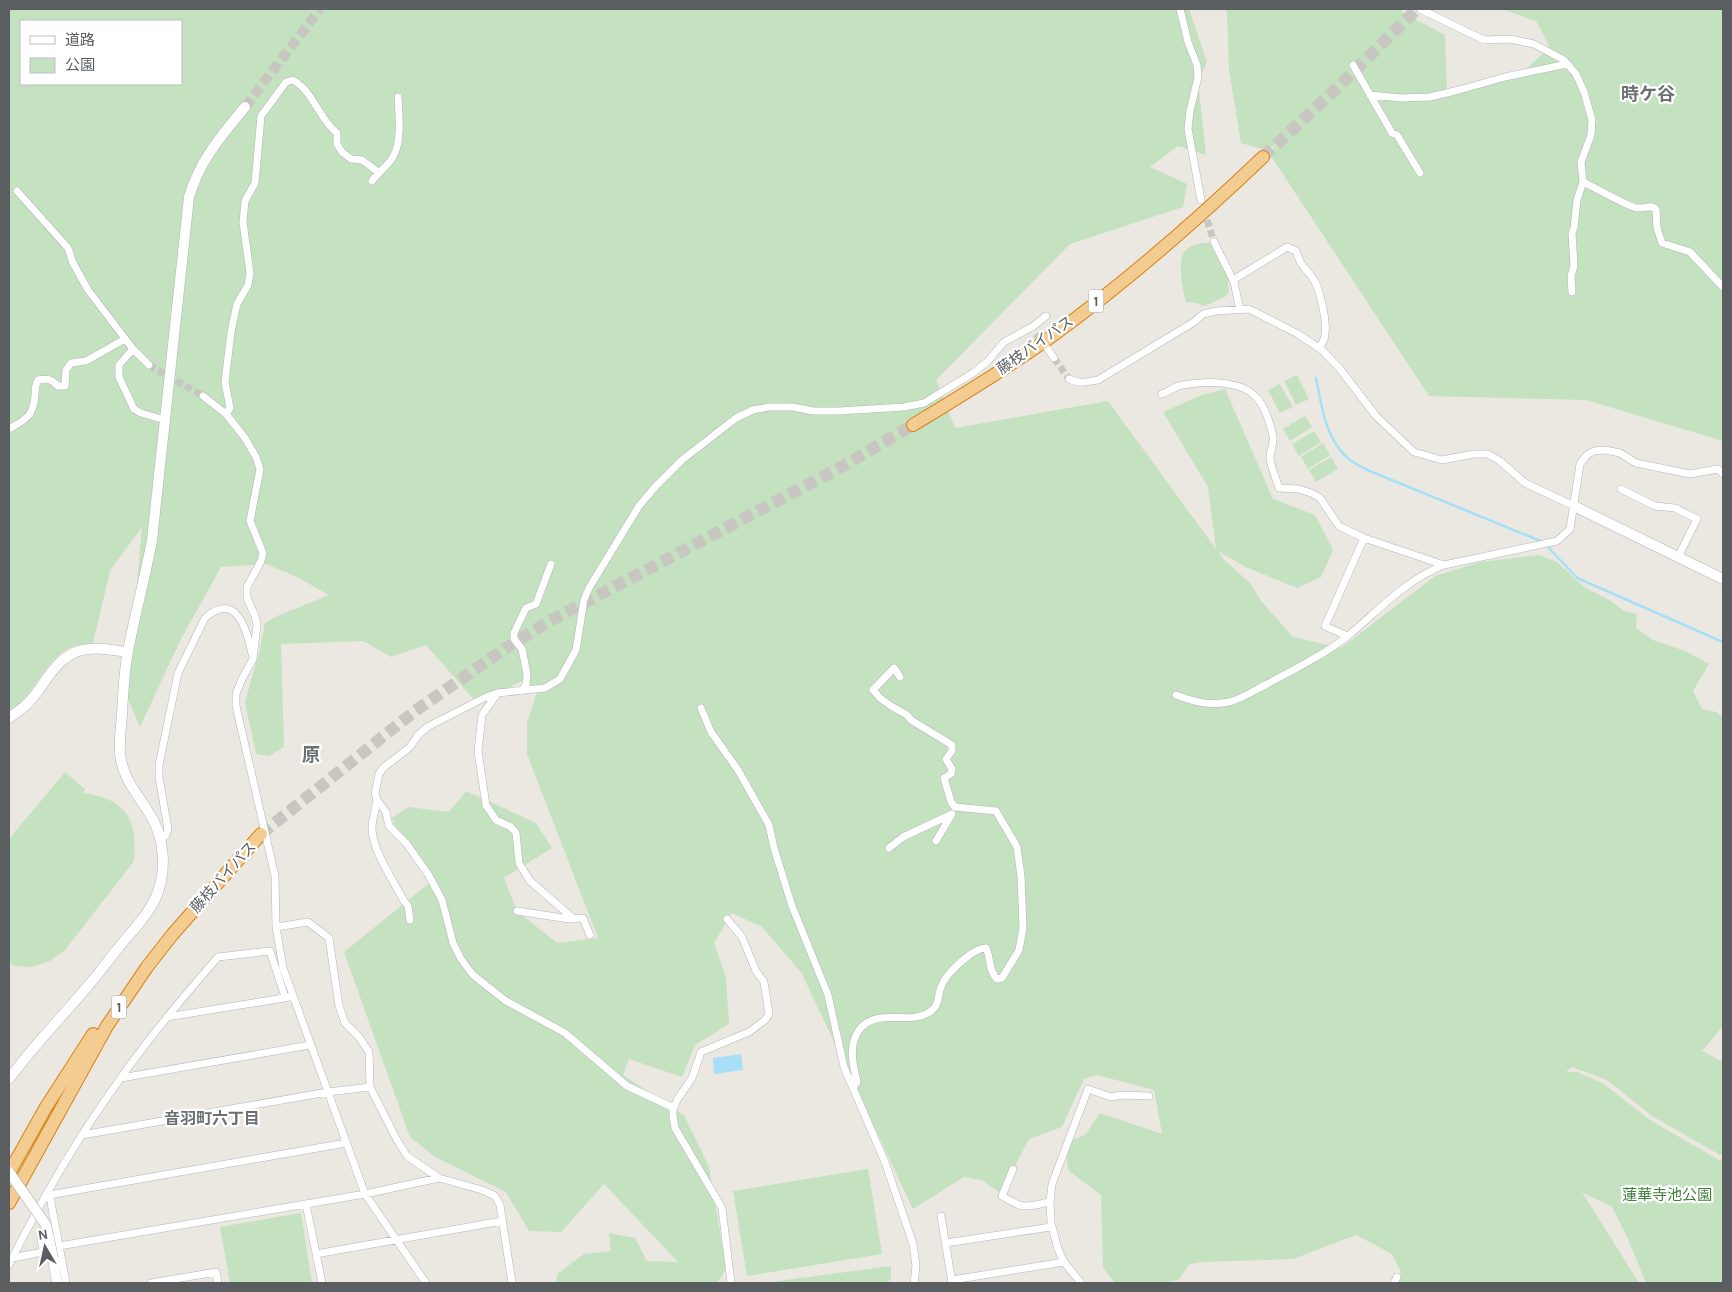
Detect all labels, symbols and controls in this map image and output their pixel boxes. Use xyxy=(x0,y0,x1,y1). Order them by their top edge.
legend xyxy=(20,20,182,85)
text: 道路 xyxy=(65,31,95,49)
text: 公園 xyxy=(65,56,95,74)
district label: 時ケ谷 xyxy=(1621,83,1675,105)
road number: 1 xyxy=(1088,290,1104,312)
street label: 藤枝バイパス xyxy=(993,312,1077,378)
district label: 原 xyxy=(302,744,320,766)
street label: 藤枝バイパス xyxy=(186,838,260,916)
road number: 1 xyxy=(112,996,126,1019)
district label: 音羽町六丁目 xyxy=(164,1109,260,1128)
park label: 蓮華寺池公園 xyxy=(1622,1186,1712,1204)
north arrow xyxy=(20,1222,70,1272)
text: N xyxy=(37,1225,49,1244)

